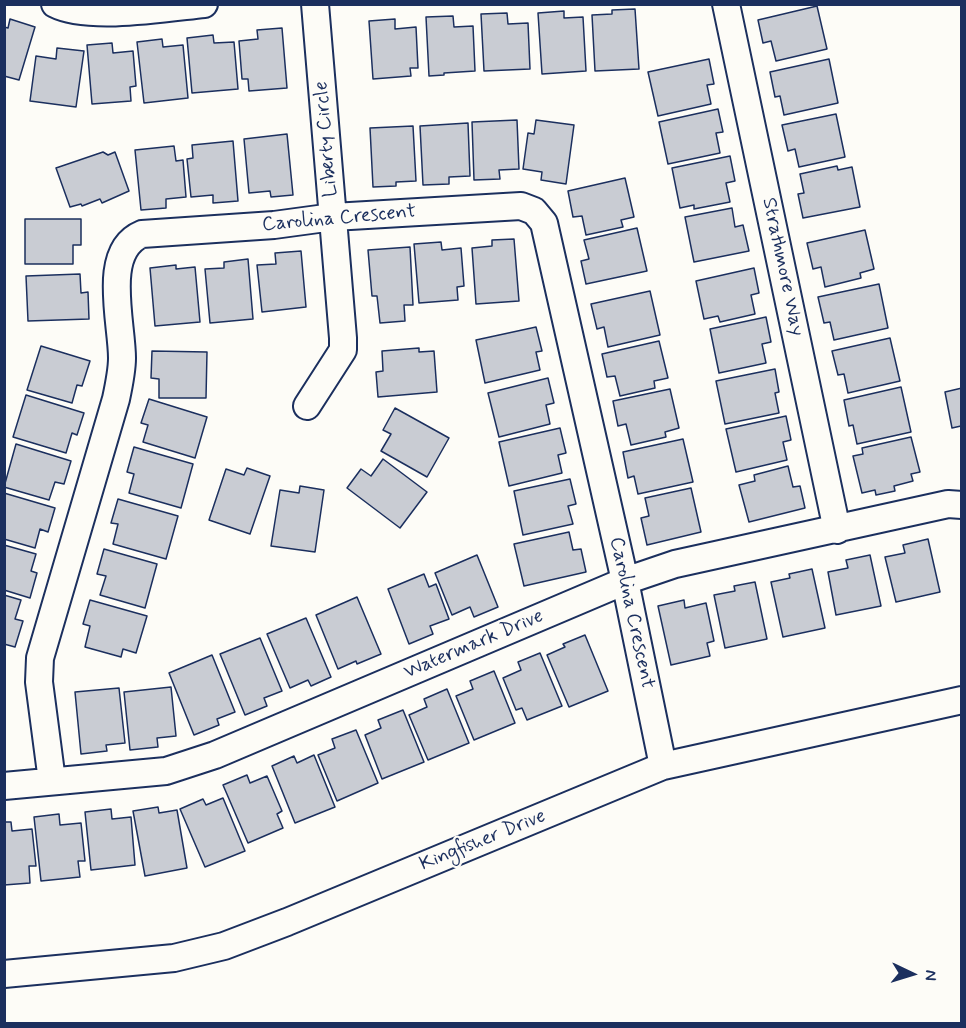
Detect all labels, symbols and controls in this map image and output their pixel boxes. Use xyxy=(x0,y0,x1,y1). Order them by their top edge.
street label: Liberty Circle xyxy=(310,80,344,198)
street label: Strathmore Way xyxy=(756,196,808,338)
street label: Carolina Crescent xyxy=(261,200,417,238)
street label: Carolina Crescent xyxy=(603,535,659,691)
street label: Watermark Drive xyxy=(401,605,547,685)
street label: Kingfisher Drive xyxy=(416,805,550,877)
north arrow xyxy=(882,944,942,1004)
text: N xyxy=(920,969,941,981)

